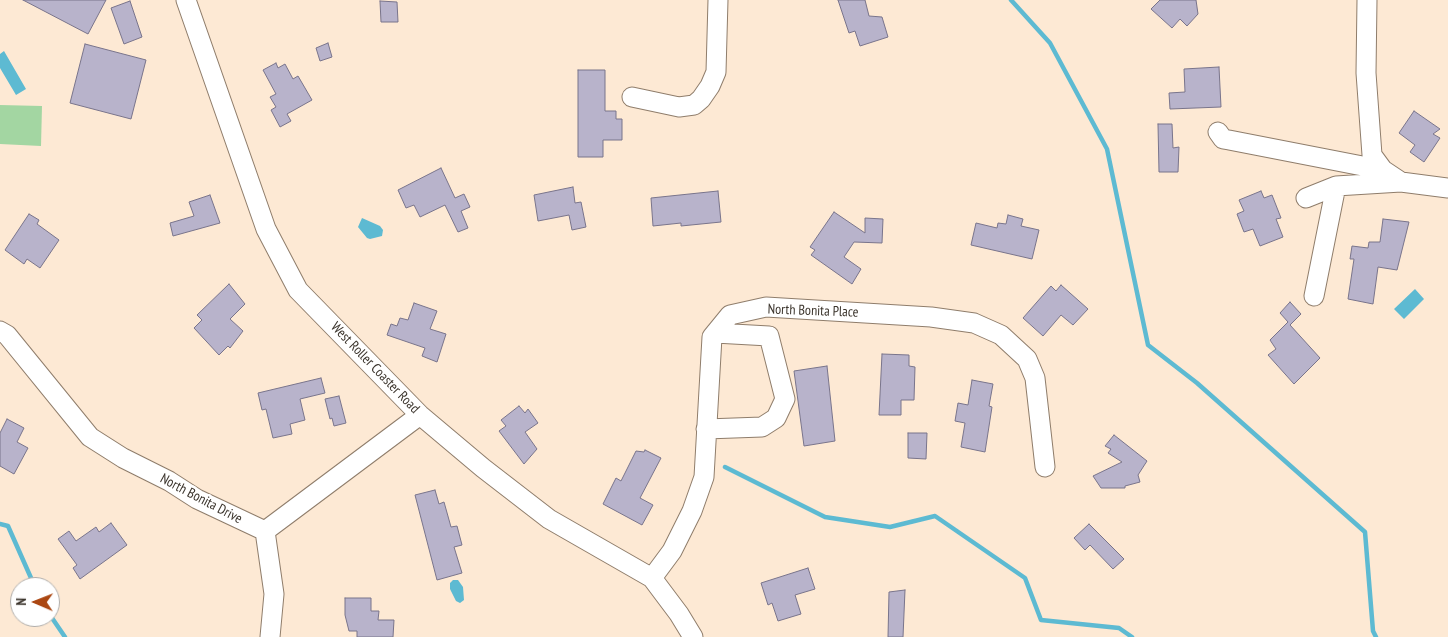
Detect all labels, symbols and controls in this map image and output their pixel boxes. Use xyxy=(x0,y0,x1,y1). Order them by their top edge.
street label: North Bonita Place xyxy=(767,301,859,321)
street label: West Roller Coaster Road xyxy=(327,319,423,417)
street label: North Bonita Drive xyxy=(157,470,245,528)
north arrow xyxy=(10,577,60,627)
text: N xyxy=(12,598,30,606)

